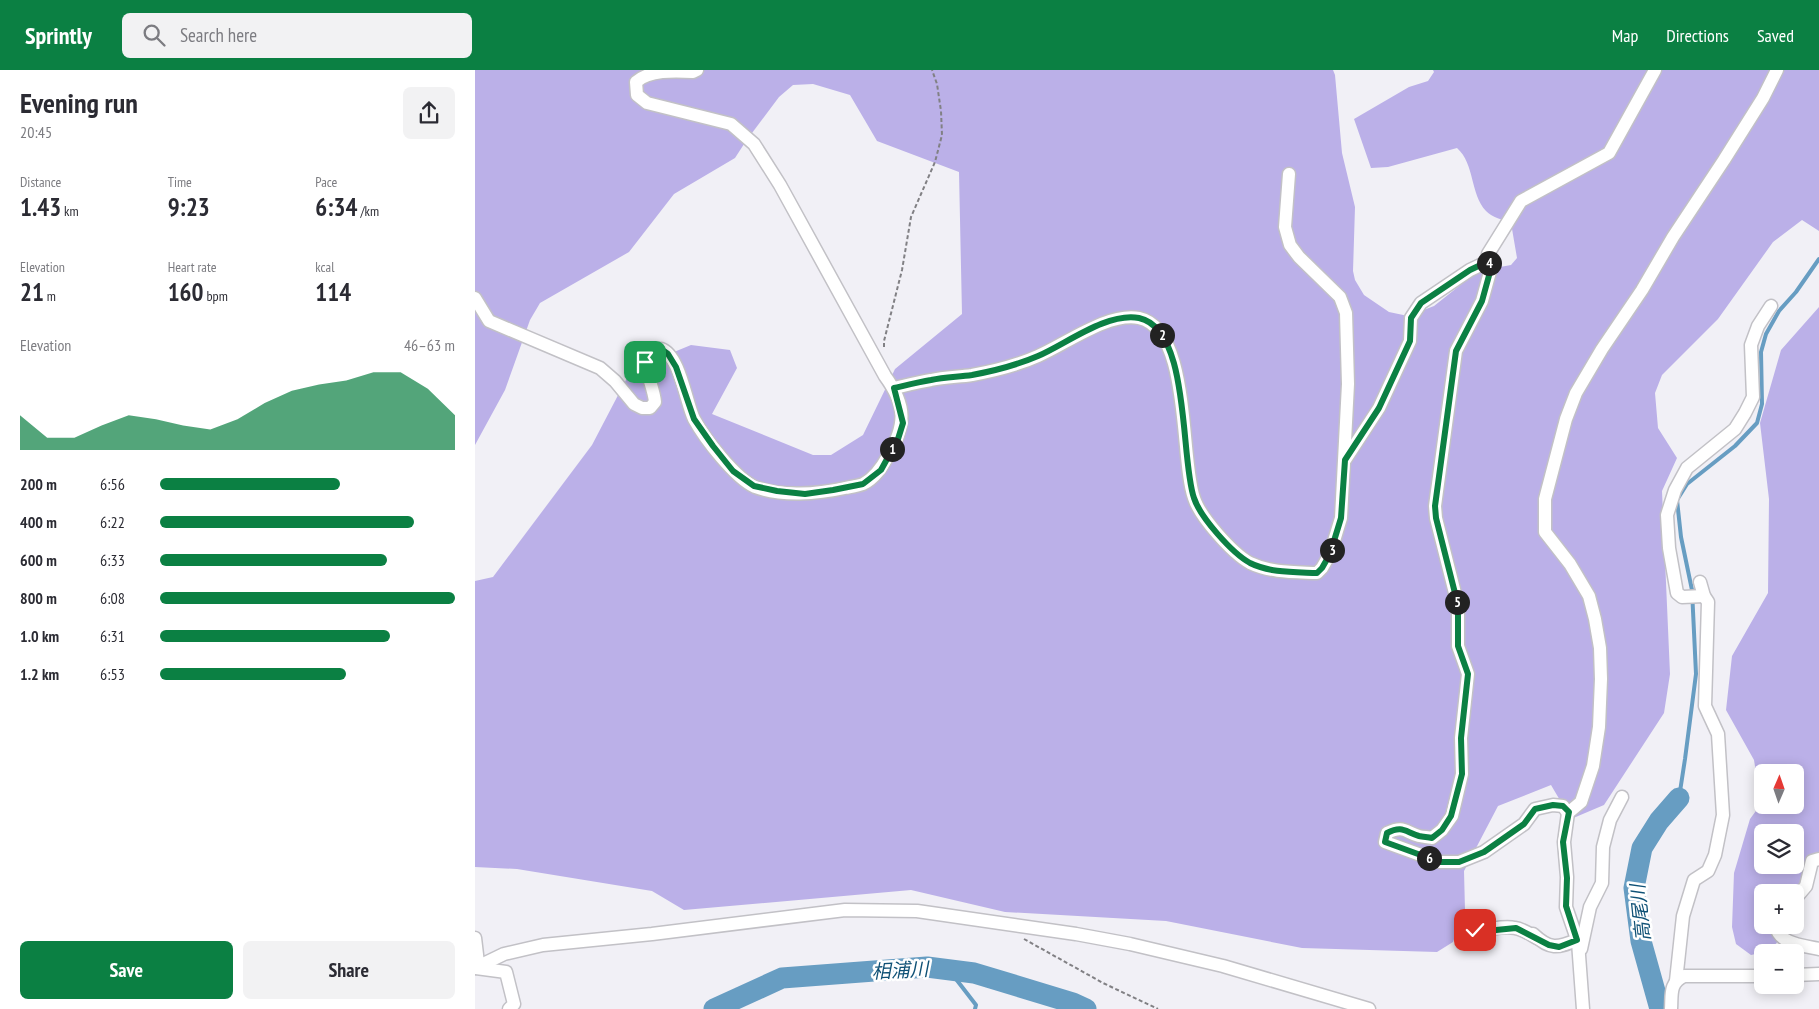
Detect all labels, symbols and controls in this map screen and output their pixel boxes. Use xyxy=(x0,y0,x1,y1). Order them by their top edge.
search box xyxy=(122,13,472,58)
text: Sprintly xyxy=(25,20,92,51)
icon: search xyxy=(140,21,168,49)
text: Search here xyxy=(180,23,257,47)
text: Map xyxy=(1612,24,1638,47)
text: Directions xyxy=(1666,24,1729,47)
text: Saved xyxy=(1757,24,1794,47)
text: Evening run xyxy=(20,84,138,121)
button: share xyxy=(403,87,455,139)
text: 20:45 xyxy=(20,122,52,142)
text: Distance xyxy=(20,173,61,191)
text: Time xyxy=(168,173,192,191)
text: Pace xyxy=(315,173,337,191)
text: 1.43 xyxy=(20,191,61,223)
text: 9:23 xyxy=(168,191,210,223)
text: 6:34 xyxy=(315,191,357,223)
text: km xyxy=(61,202,79,220)
text: /km xyxy=(357,202,379,220)
pin: 4 xyxy=(1477,250,1501,276)
text: 4 xyxy=(1486,254,1493,272)
text: Elevation xyxy=(20,258,65,276)
text: Heart rate xyxy=(168,258,217,276)
text: kcal xyxy=(315,258,334,276)
text: 21 xyxy=(20,276,44,308)
text: 160 xyxy=(168,276,204,308)
text: 114 xyxy=(315,276,351,308)
text: m xyxy=(44,287,56,305)
text: bpm xyxy=(204,287,228,305)
pin: 2 xyxy=(1149,322,1175,348)
text: 2 xyxy=(1159,326,1166,344)
text: Elevation xyxy=(20,335,71,355)
text: 46–63 m xyxy=(404,335,455,355)
pin xyxy=(624,341,666,383)
icon: arrive xyxy=(631,348,659,376)
pin: 1 xyxy=(879,436,905,462)
text: 1 xyxy=(889,440,896,458)
text: 200 m xyxy=(20,474,57,494)
text: 6:56 xyxy=(100,474,125,494)
text: 400 m xyxy=(20,512,57,532)
text: 6:22 xyxy=(100,512,125,532)
pin: 3 xyxy=(1319,538,1345,562)
text: 3 xyxy=(1329,541,1336,559)
text: 600 m xyxy=(20,550,57,570)
text: 6:33 xyxy=(100,550,125,570)
text: 800 m xyxy=(20,588,57,608)
text: 6:08 xyxy=(100,588,125,608)
pin: 5 xyxy=(1445,590,1469,614)
text: 5 xyxy=(1454,593,1461,611)
text: 1.0 km xyxy=(20,626,59,646)
text: 6:31 xyxy=(100,626,125,646)
text: 1.2 km xyxy=(20,664,59,684)
text: 6:53 xyxy=(100,664,125,684)
north arrow xyxy=(1754,764,1804,814)
map controls xyxy=(1754,764,1804,994)
button: layers xyxy=(1754,824,1804,874)
pin: 6 xyxy=(1417,846,1441,870)
text: 6 xyxy=(1426,849,1433,867)
water label: 高尾川 xyxy=(1625,881,1655,943)
button: + xyxy=(1754,884,1804,934)
pin xyxy=(1454,909,1496,951)
icon: check xyxy=(1461,916,1489,944)
button: Save xyxy=(20,941,233,999)
button: Share xyxy=(243,941,455,999)
button: − xyxy=(1754,944,1804,994)
water label: 相浦川 xyxy=(871,956,931,983)

